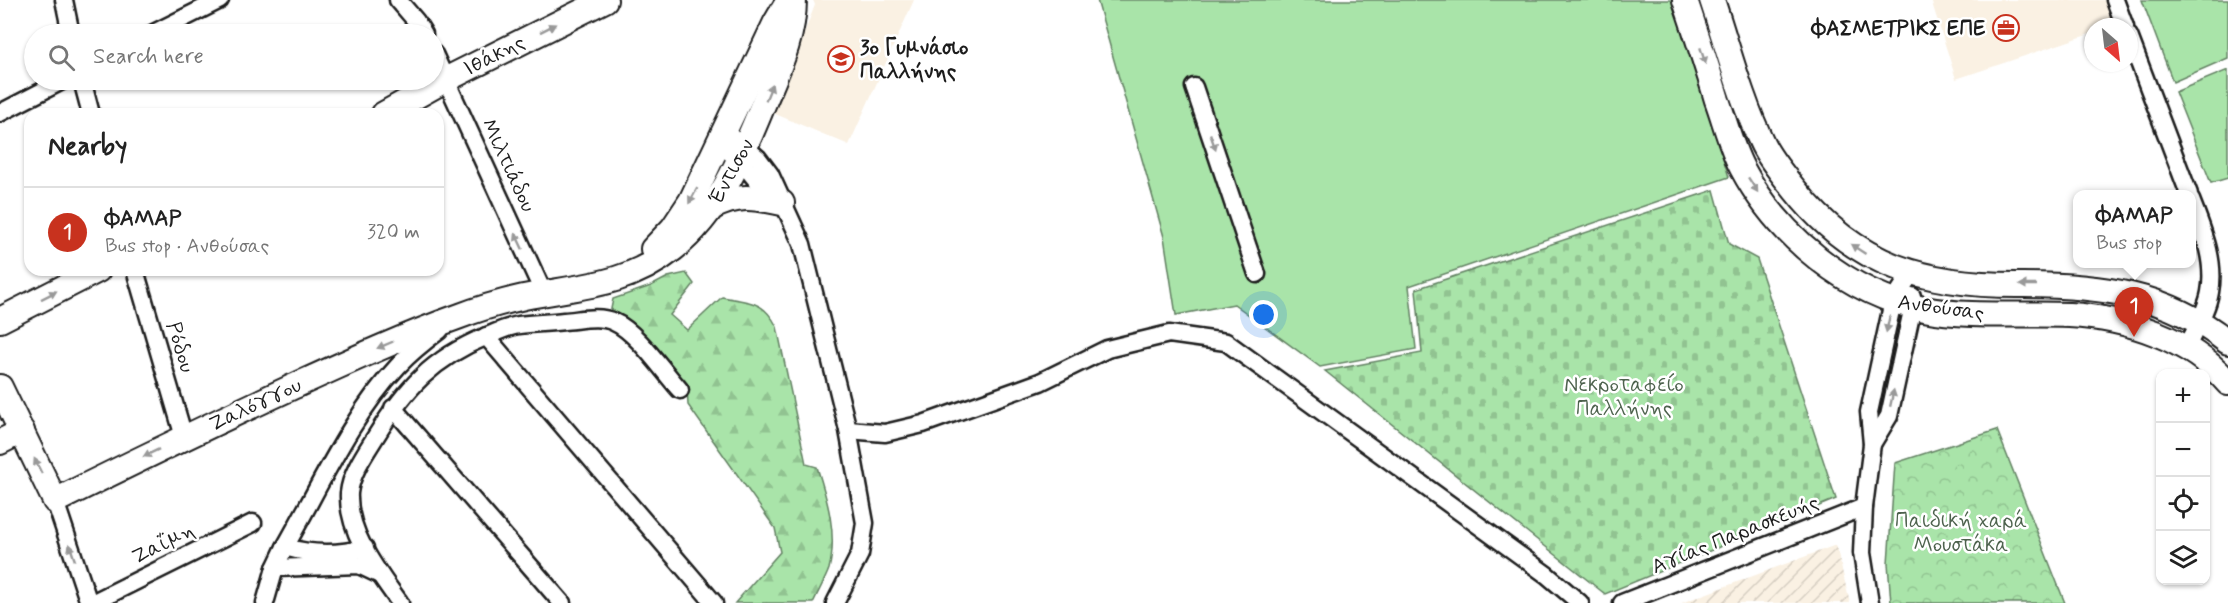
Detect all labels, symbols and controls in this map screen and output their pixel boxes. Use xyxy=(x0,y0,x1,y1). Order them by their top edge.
office icon: ΦΑΣΜΕΤΡΙΚΣ ΕΠΕ xyxy=(1991,13,2021,43)
place label: ΦΑΣΜΕΤΡΙΚΣ ΕΠΕ xyxy=(1811,15,1986,43)
north arrow xyxy=(2084,18,2138,72)
search box xyxy=(24,24,444,90)
one-way arrow xyxy=(539,24,556,33)
street label: Ιθάκης xyxy=(459,29,530,83)
place label: 3ο Γυμνάσιο Παλλήνης xyxy=(860,34,968,86)
icon: search xyxy=(45,41,78,74)
text: Search here xyxy=(93,43,204,71)
school or university icon: 3ο Γυμνάσιο Παλλήνης xyxy=(826,44,856,74)
one-way arrow xyxy=(1699,47,1708,65)
one-way arrow xyxy=(765,83,774,101)
street label: Μιλτιάδου xyxy=(474,114,542,217)
text: Nearby xyxy=(48,130,127,164)
one-way arrow xyxy=(1208,133,1218,151)
street label: Έντισον xyxy=(703,134,761,209)
one-way arrow xyxy=(1747,176,1759,192)
one-way arrow xyxy=(688,188,698,205)
popup xyxy=(2073,190,2196,268)
text: ΦΑΜΑΡ xyxy=(2096,202,2173,230)
text: ΦΑΜΑΡ xyxy=(105,205,182,233)
text: 1 xyxy=(63,219,72,246)
text: 320 m xyxy=(367,219,420,246)
text: Bus stop xyxy=(2096,230,2162,257)
one-way arrow xyxy=(515,232,524,249)
text: Bus stop · Ανθούσας xyxy=(105,233,269,260)
one-way arrow xyxy=(1850,243,1867,254)
one-way arrow xyxy=(2018,280,2037,290)
street label: Ανθούσας xyxy=(1896,288,1986,328)
pin: 1 xyxy=(2114,288,2154,337)
one-way arrow xyxy=(41,290,58,300)
your location xyxy=(1249,300,1278,329)
one-way arrow xyxy=(1882,315,1892,334)
street label: Ρόδου xyxy=(159,319,201,376)
one-way arrow xyxy=(376,340,394,350)
map controls xyxy=(2156,369,2210,585)
button: + xyxy=(2156,369,2210,423)
street label: Ζαλόγγου xyxy=(205,371,306,438)
park label: Νεκροταφείο Παλλήνης xyxy=(1564,371,1684,423)
one-way arrow xyxy=(1888,389,1898,408)
button: − xyxy=(2156,423,2210,477)
one-way arrow xyxy=(143,449,160,458)
one-way arrow xyxy=(34,457,44,475)
button: locate xyxy=(2156,477,2210,531)
street label: Αγίας Παρασκευής xyxy=(1648,489,1823,581)
park label: Παιδική χαρά Μουστάκα xyxy=(1895,507,2027,559)
street label: Ζαΐμη xyxy=(127,517,200,571)
button: layers xyxy=(2156,531,2210,585)
one-way arrow xyxy=(66,543,76,561)

